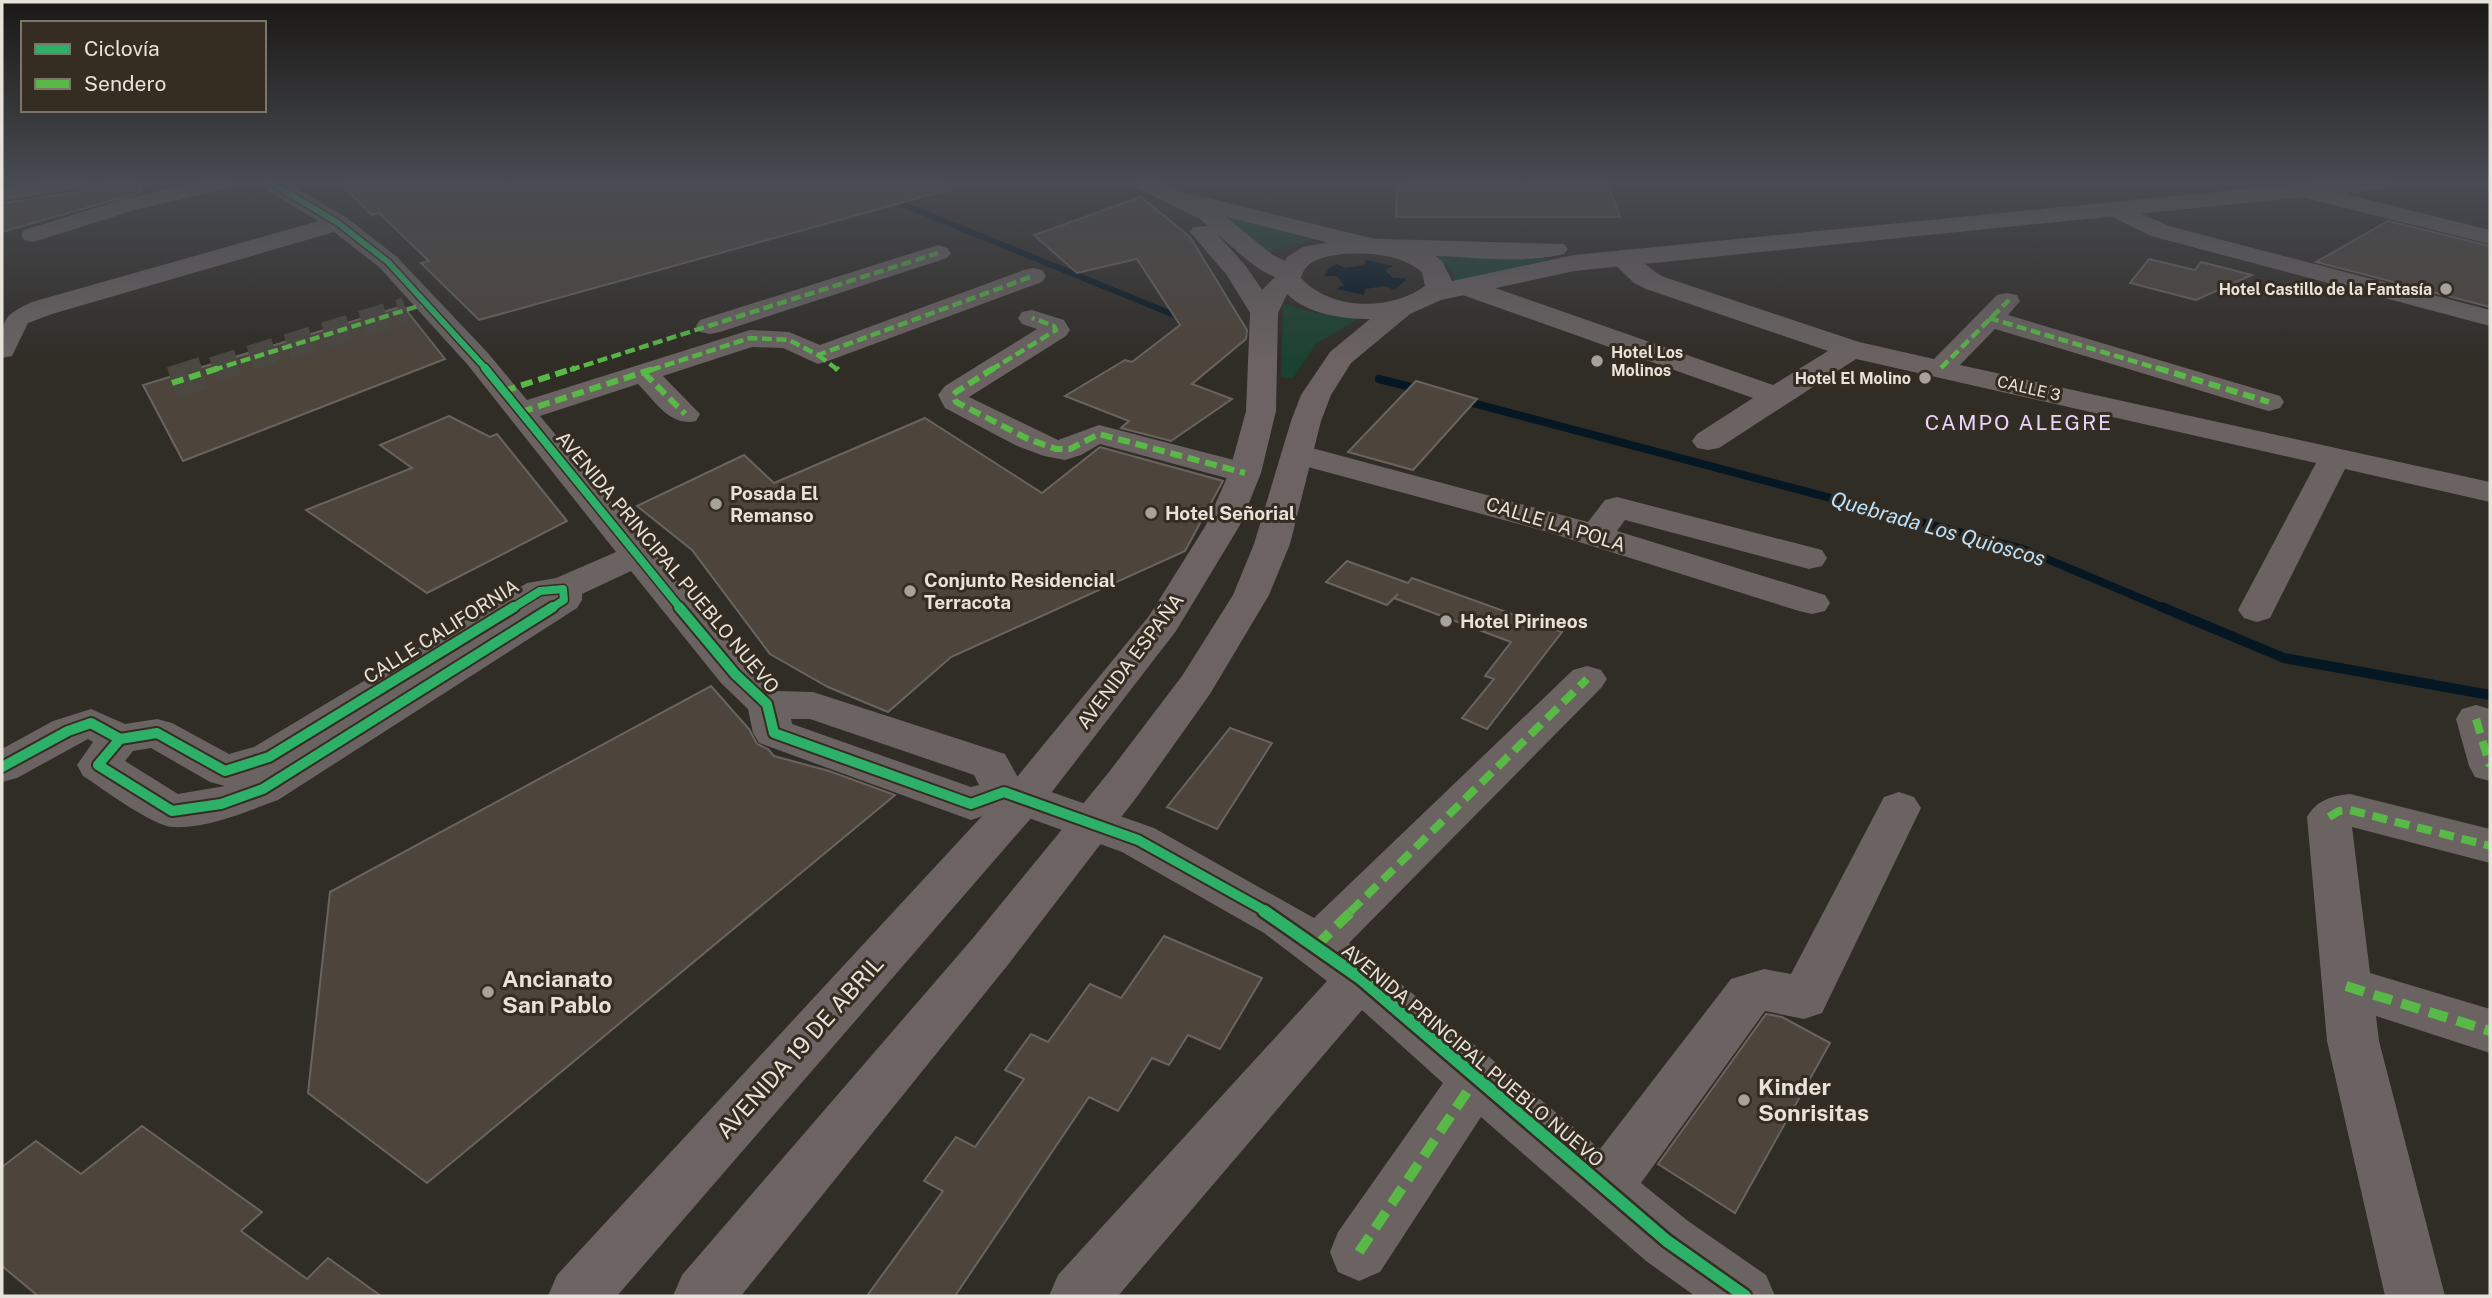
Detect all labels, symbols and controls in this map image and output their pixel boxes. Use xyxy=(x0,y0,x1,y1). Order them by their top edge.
legend xyxy=(21,21,266,112)
text: Ciclovía xyxy=(84,36,160,61)
text: Sendero xyxy=(84,71,166,96)
place label: Hotel Castillo de la Fantasía xyxy=(2219,280,2432,299)
marker: Hotel Castillo de la Fantasía xyxy=(2438,281,2454,297)
place label: Hotel Los Molinos xyxy=(1611,343,1683,380)
marker: Hotel Los Molinos xyxy=(1589,353,1605,369)
place label: Hotel El Molino xyxy=(1795,369,1911,388)
marker: Hotel El Molino xyxy=(1917,370,1933,386)
street label: CALLE 3 xyxy=(1995,372,2062,405)
district label: CAMPO ALEGRE xyxy=(1925,410,2113,435)
street label: AVENIDA PRINCIPAL PUEBLO NUEVO xyxy=(552,427,784,697)
place label: Posada El Remanso xyxy=(730,482,819,526)
water label: Quebrada Los Quioscos xyxy=(1828,486,2048,571)
street label: CALLE LA POLA xyxy=(1484,492,1628,556)
marker: Posada El Remanso xyxy=(708,496,724,512)
place label: Hotel Señorial xyxy=(1165,502,1295,524)
marker: Hotel Señorial xyxy=(1143,505,1159,521)
place label: Conjunto Residencial Terracota xyxy=(924,569,1116,613)
street label: CALLE CALIFORNIA xyxy=(359,574,523,688)
marker: Conjunto Residencial Terracota xyxy=(902,583,918,599)
street label: AVENIDA ESPAÑA xyxy=(1072,589,1188,733)
place label: Hotel Pirineos xyxy=(1460,610,1588,632)
marker: Hotel Pirineos xyxy=(1438,613,1454,629)
street label: AVENIDA PRINCIPAL PUEBLO NUEVO xyxy=(1338,939,1608,1171)
street label: AVENIDA 19 DE ABRIL xyxy=(710,950,889,1144)
place label: Ancianato San Pablo xyxy=(502,965,613,1018)
marker: Ancianato San Pablo xyxy=(480,984,496,1000)
place label: Kinder Sonrisitas xyxy=(1758,1073,1869,1126)
marker: Kinder Sonrisitas xyxy=(1736,1092,1752,1108)

